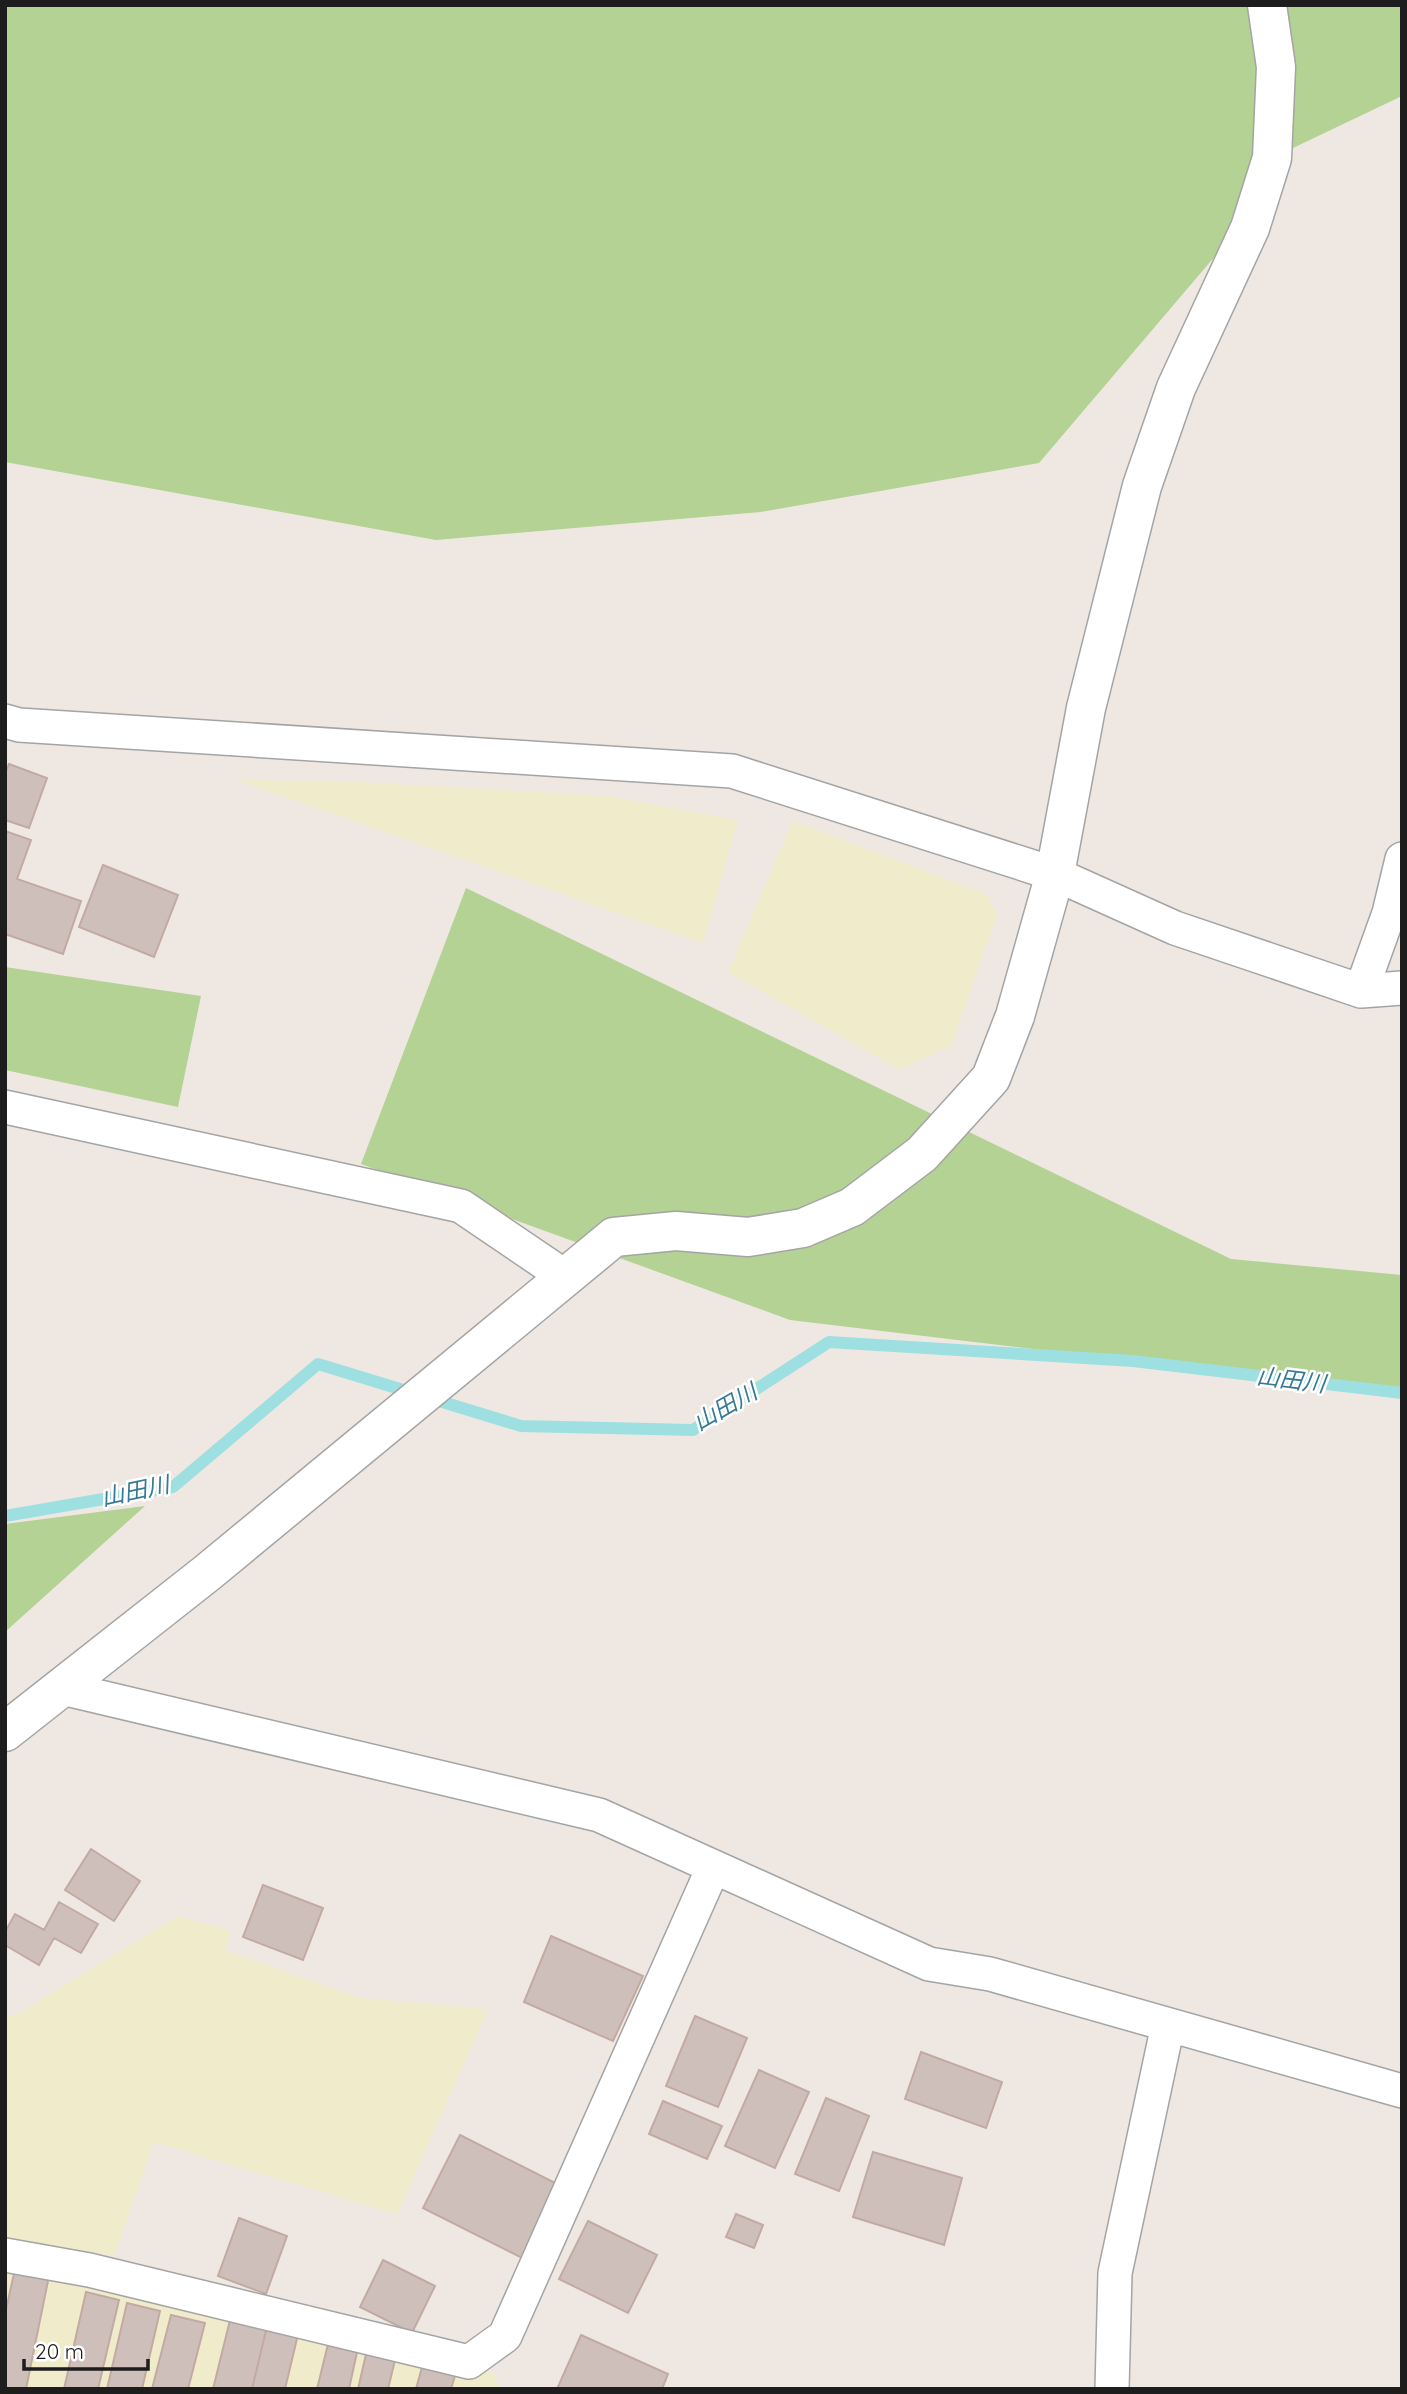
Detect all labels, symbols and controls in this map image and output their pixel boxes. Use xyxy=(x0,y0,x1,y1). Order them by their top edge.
water label: 山田川 xyxy=(1255,1361,1330,1398)
water label: 山田川 xyxy=(688,1375,764,1436)
water label: 山田川 xyxy=(98,1469,175,1512)
scale bar xyxy=(24,2328,149,2372)
text: 20 m xyxy=(35,2338,84,2364)

